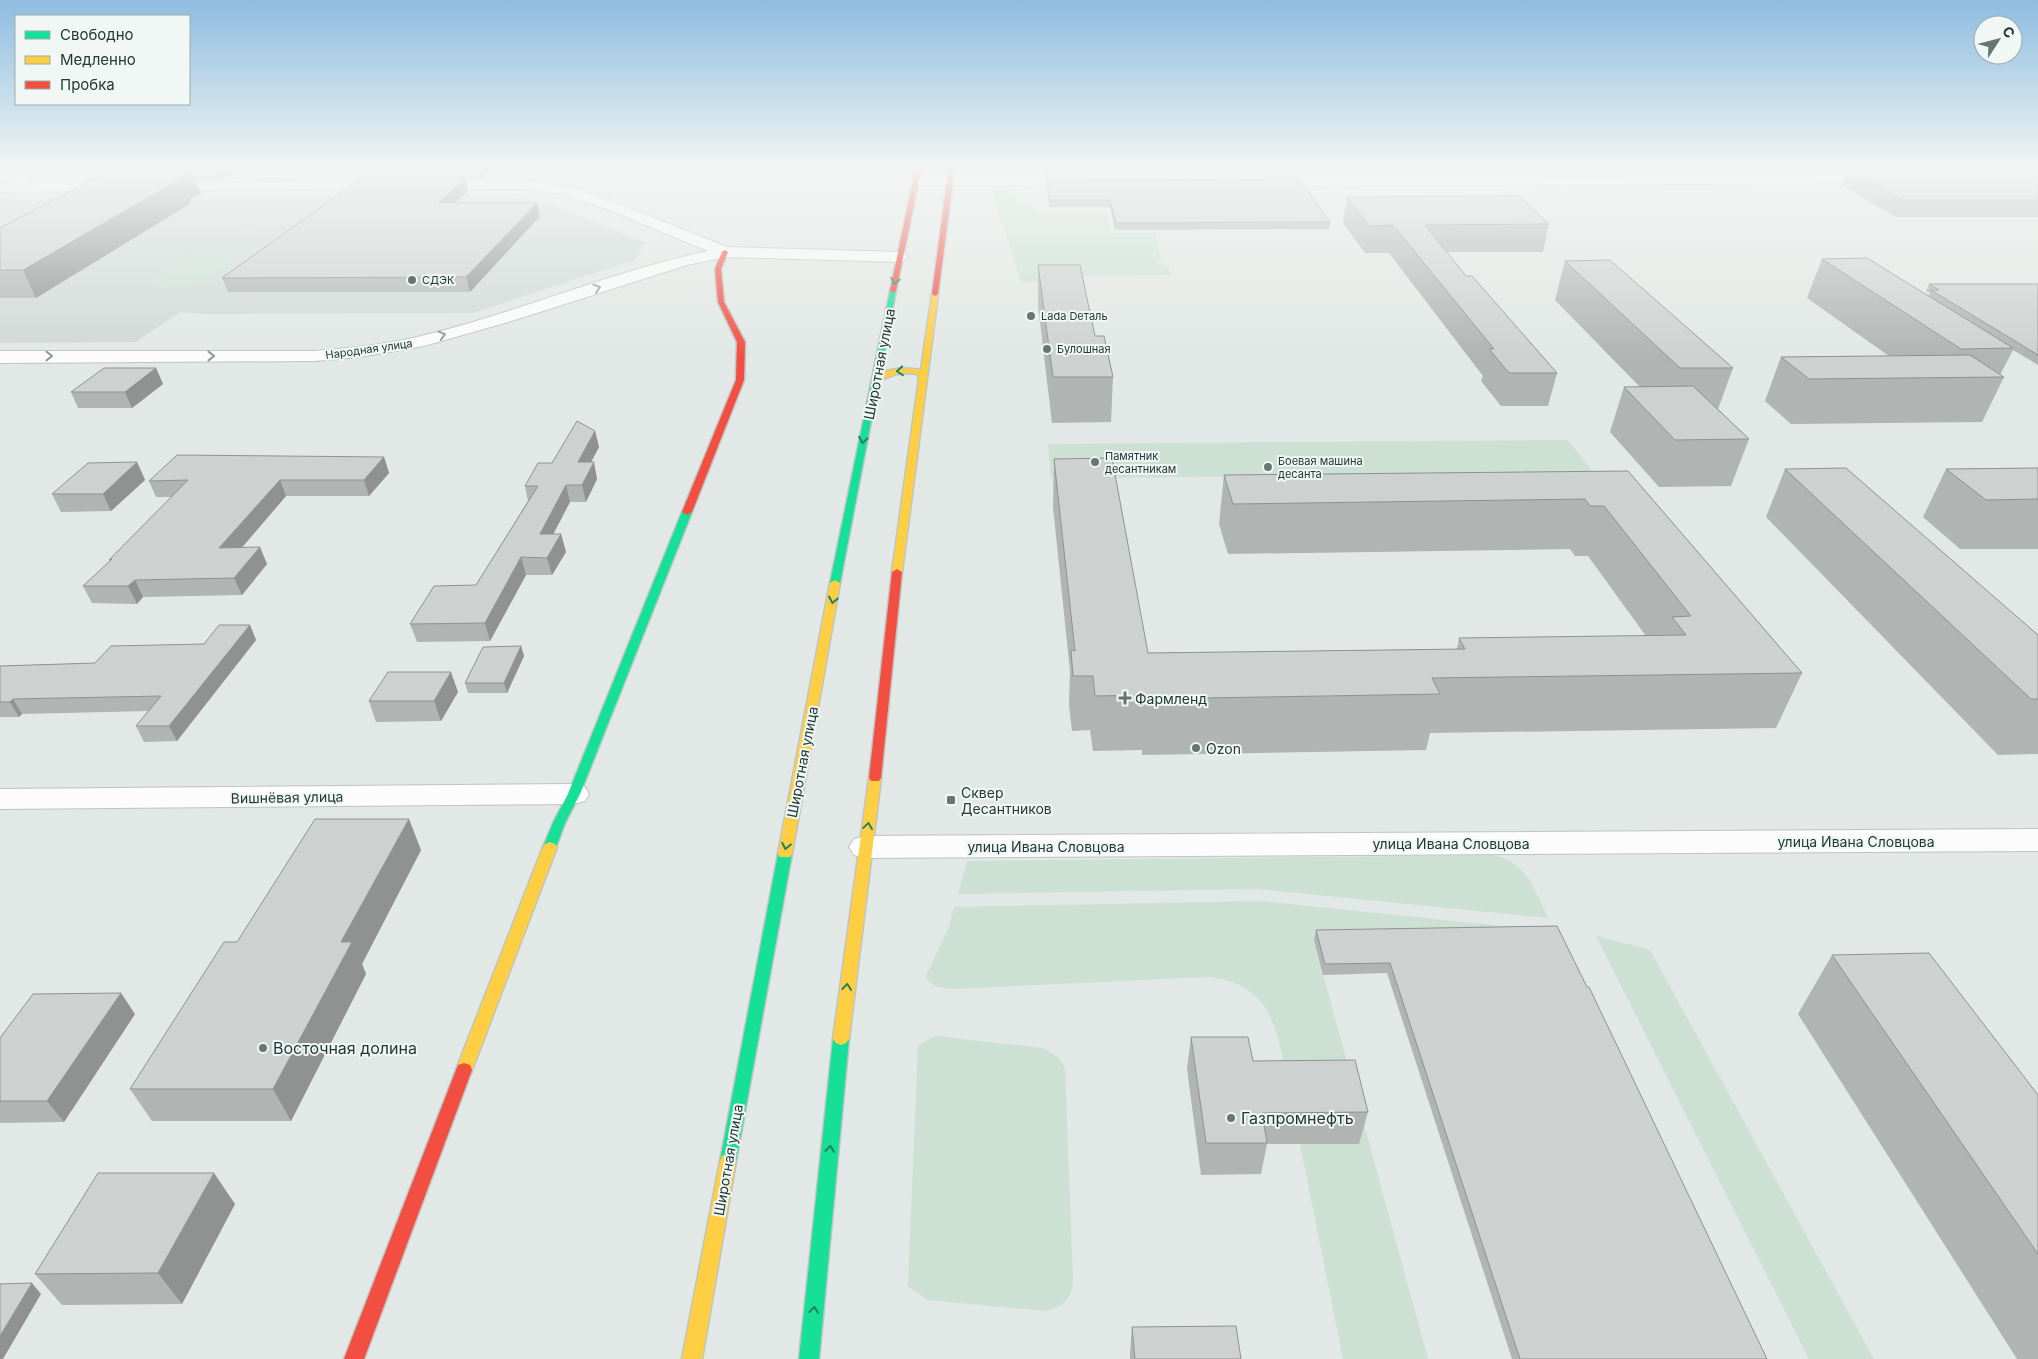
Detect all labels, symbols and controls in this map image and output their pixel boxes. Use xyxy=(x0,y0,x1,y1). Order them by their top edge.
legend xyxy=(15,15,190,105)
north arrow xyxy=(1973,15,2023,65)
text: С xyxy=(1999,23,2019,41)
text: Свободно xyxy=(60,25,134,44)
text: Медленно xyxy=(60,50,136,69)
text: Пробка xyxy=(60,75,115,94)
place label: СДЭК xyxy=(422,273,455,287)
marker: СДЭК xyxy=(406,274,418,286)
one-way arrow xyxy=(890,277,901,286)
one-way arrow xyxy=(593,284,601,294)
street label: Широтная улица xyxy=(860,307,898,421)
place label: Lada Dеталь xyxy=(1041,309,1108,323)
marker: Lada Dеталь xyxy=(1025,310,1037,322)
one-way arrow xyxy=(437,331,445,341)
street label: Народная улица xyxy=(325,336,413,362)
place label: Булошная xyxy=(1057,342,1111,356)
marker: Булошная xyxy=(1041,343,1053,355)
one-way arrow xyxy=(45,351,53,362)
one-way arrow xyxy=(208,351,215,361)
one-way arrow xyxy=(896,365,904,376)
one-way arrow xyxy=(859,436,869,445)
place label: Памятник десантникам xyxy=(1105,449,1176,476)
place label: Боевая машина десанта xyxy=(1278,454,1363,481)
marker: Памятник десантникам xyxy=(1089,456,1101,468)
marker: Боевая машина десанта xyxy=(1262,461,1274,473)
one-way arrow xyxy=(829,596,839,605)
place label: Фармленд xyxy=(1135,690,1207,707)
marker: Фармленд xyxy=(1119,692,1131,704)
street label: Широтная улица xyxy=(783,705,821,819)
place label: Ozon xyxy=(1206,740,1241,757)
marker: Ozon xyxy=(1190,742,1202,754)
place label: Сквер Десантников xyxy=(961,784,1052,817)
street label: Вишнёвая улица xyxy=(231,788,343,806)
marker: Сквер Десантников xyxy=(945,794,957,806)
one-way arrow xyxy=(862,822,872,830)
street label: улица Ивана Словцова xyxy=(1777,833,1935,850)
street label: улица Ивана Словцова xyxy=(1372,835,1530,852)
street label: улица Ивана Словцова xyxy=(967,838,1125,855)
one-way arrow xyxy=(782,841,792,850)
one-way arrow xyxy=(841,983,852,991)
place label: Восточная долина xyxy=(273,1038,417,1058)
marker: Восточная долина xyxy=(257,1042,269,1054)
street label: Широтная улица xyxy=(710,1103,746,1217)
place label: Газпромнефть xyxy=(1241,1108,1354,1128)
marker: Газпромнефть xyxy=(1225,1112,1237,1124)
one-way arrow xyxy=(824,1144,835,1152)
one-way arrow xyxy=(808,1306,819,1314)

